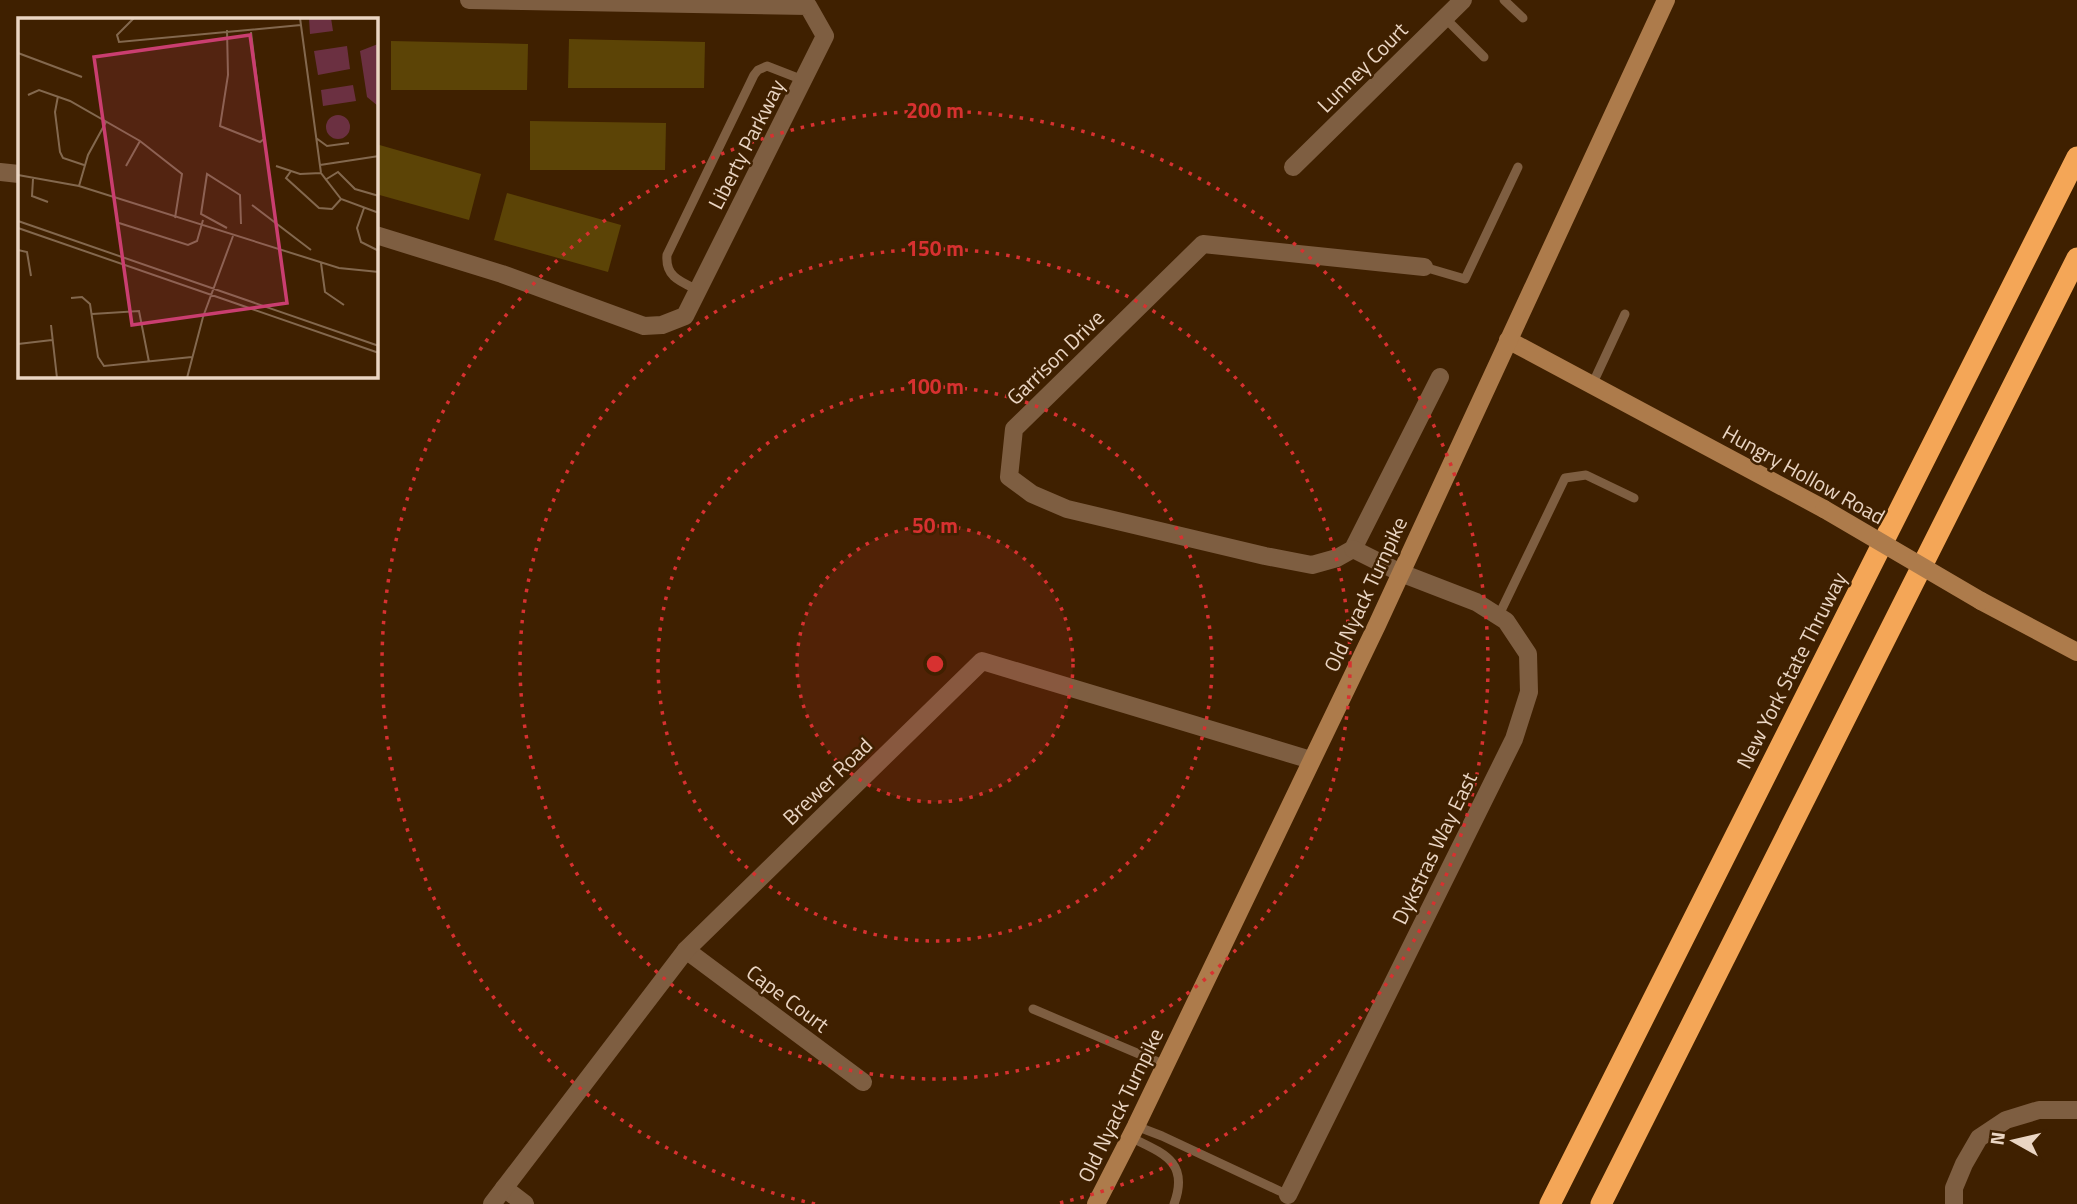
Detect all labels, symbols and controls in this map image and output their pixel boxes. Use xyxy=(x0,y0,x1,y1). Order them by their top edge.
street label: Lunney Court xyxy=(1309,14,1415,120)
inset map xyxy=(18,18,378,378)
street label: Liberty Parkway xyxy=(699,73,793,215)
text: 200 m xyxy=(906,94,964,126)
text: 150 m xyxy=(906,232,964,264)
street label: Garrison Drive xyxy=(999,302,1111,412)
text: 100 m xyxy=(906,370,964,402)
street label: Hungry Hollow Road xyxy=(1717,416,1891,532)
text: 50 m xyxy=(912,509,958,541)
street label: Old Nyack Turnpike xyxy=(1315,511,1415,677)
street label: New York State Thruway xyxy=(1727,566,1855,774)
centre of rings xyxy=(923,652,947,676)
street label: Brewer Road xyxy=(775,730,879,832)
street label: Dykstras Way East xyxy=(1383,766,1485,930)
street label: Cape Court xyxy=(740,956,837,1040)
street label: Old Nyack Turnpike xyxy=(1069,1023,1171,1187)
north arrow xyxy=(1979,1106,2049,1176)
text: N xyxy=(1981,1130,2012,1147)

